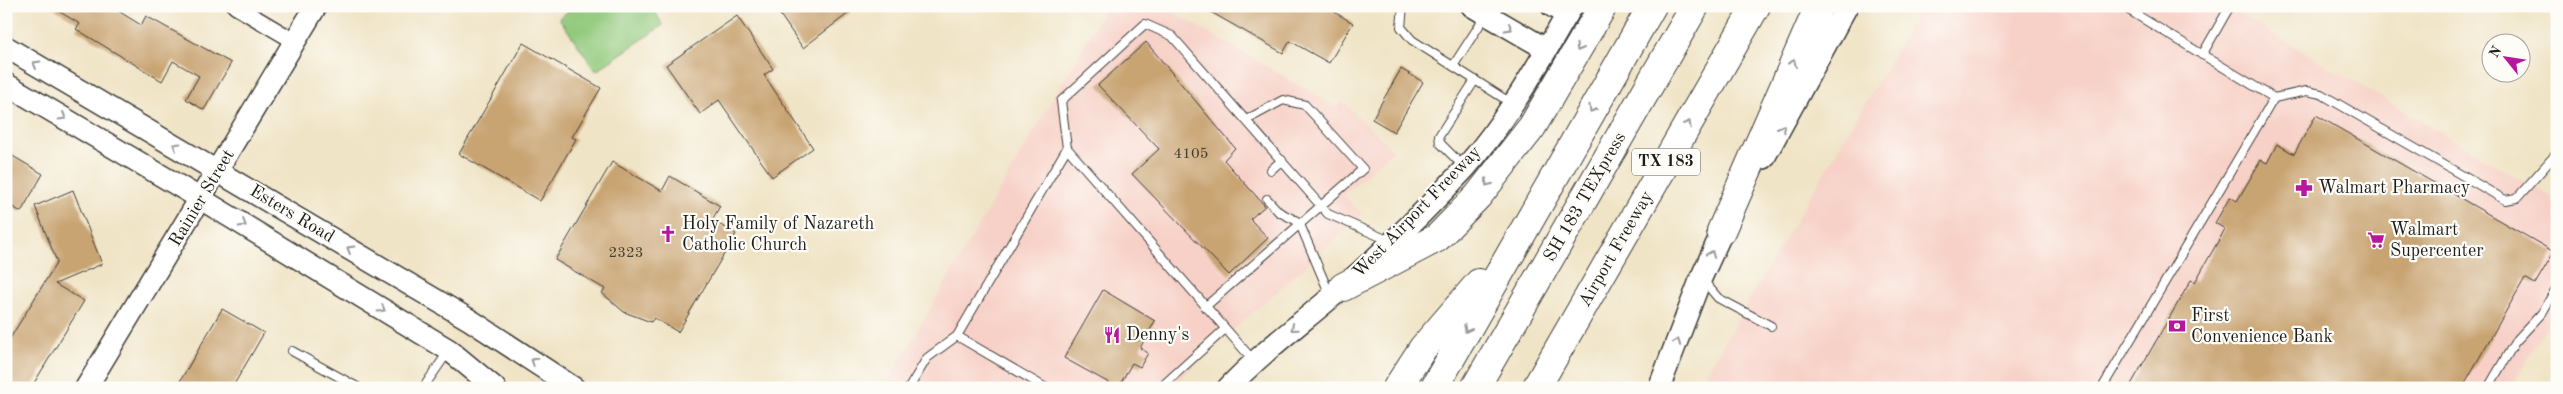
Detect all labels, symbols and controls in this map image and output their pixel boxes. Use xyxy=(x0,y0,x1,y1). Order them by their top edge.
one-way arrow xyxy=(1504,21,1513,31)
north arrow xyxy=(2480,32,2530,82)
one-way arrow xyxy=(1575,43,1585,52)
text: N xyxy=(2487,44,2504,60)
one-way arrow xyxy=(1787,59,1798,68)
one-way arrow xyxy=(32,61,41,71)
one-way arrow xyxy=(1589,104,1599,113)
one-way arrow xyxy=(58,111,67,121)
one-way arrow xyxy=(1682,120,1692,129)
one-way arrow xyxy=(1775,125,1785,134)
street label: SH 183 TEXpress xyxy=(1541,129,1629,265)
street label: West Airport Freeway xyxy=(1350,142,1485,281)
one-way arrow xyxy=(173,143,182,153)
street label: Rainier Street xyxy=(166,146,238,250)
house number: 4105 xyxy=(1174,147,1208,162)
road number: TX 183 xyxy=(1632,148,1700,176)
one-way arrow xyxy=(1486,177,1494,186)
pharmacy icon: Walmart Pharmacy xyxy=(2294,178,2314,198)
place label: Walmart Pharmacy xyxy=(2318,179,2471,197)
street label: Esters Road xyxy=(247,182,337,246)
street label: Airport Freeway xyxy=(1576,188,1657,310)
place label: Holy Family of Nazareth Catholic Church xyxy=(682,215,874,254)
one-way arrow xyxy=(238,218,247,227)
place label: Walmart Supercenter xyxy=(2390,221,2484,260)
church icon: Holy Family of Nazareth Catholic Church xyxy=(658,224,678,244)
supermarket icon: Walmart Supercenter xyxy=(2366,230,2386,250)
one-way arrow xyxy=(346,245,355,255)
house number: 2323 xyxy=(609,246,643,261)
one-way arrow xyxy=(1705,250,1716,259)
one-way arrow xyxy=(376,302,385,312)
place label: First Convenience Bank xyxy=(2191,307,2333,346)
bank icon: First Convenience Bank xyxy=(2167,316,2187,336)
one-way arrow xyxy=(1290,323,1299,332)
one-way arrow xyxy=(1463,324,1473,333)
restaurant icon: Denny's xyxy=(1102,325,1122,345)
place label: Denny's xyxy=(1126,326,1190,344)
one-way arrow xyxy=(1671,338,1681,347)
one-way arrow xyxy=(530,358,539,367)

